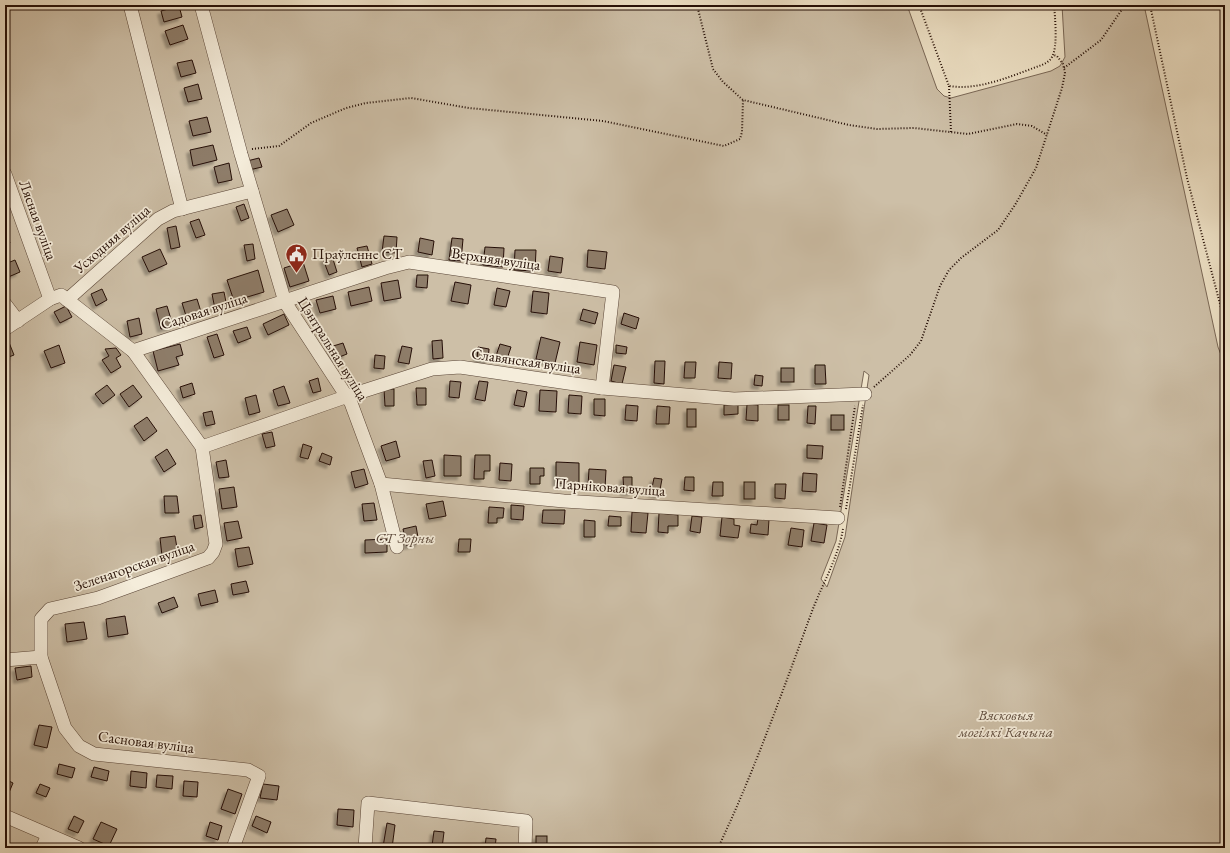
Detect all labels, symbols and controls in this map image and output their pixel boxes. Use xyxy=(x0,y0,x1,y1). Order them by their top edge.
street label: Лясная вуліца xyxy=(15,177,62,262)
street label: Усходняя вуліца xyxy=(69,200,154,278)
public building icon: Праўленне СТ xyxy=(283,241,309,274)
street label: Верхняя вуліца xyxy=(450,243,542,274)
place label: Праўленне СТ xyxy=(312,244,403,263)
street label: Садовая вуліца xyxy=(158,288,250,333)
street label: Цэнтральная вуліца xyxy=(294,293,373,404)
street label: Славянская вуліца xyxy=(470,343,582,378)
street label: Парніковая вуліца xyxy=(554,473,666,500)
park label: СТ Зорны xyxy=(376,528,435,547)
street label: Зеленагорская вуліца xyxy=(71,536,197,595)
park label: Вясковыя могілкі Качына xyxy=(958,705,1053,741)
street label: Сасновая вуліца xyxy=(97,726,195,757)

